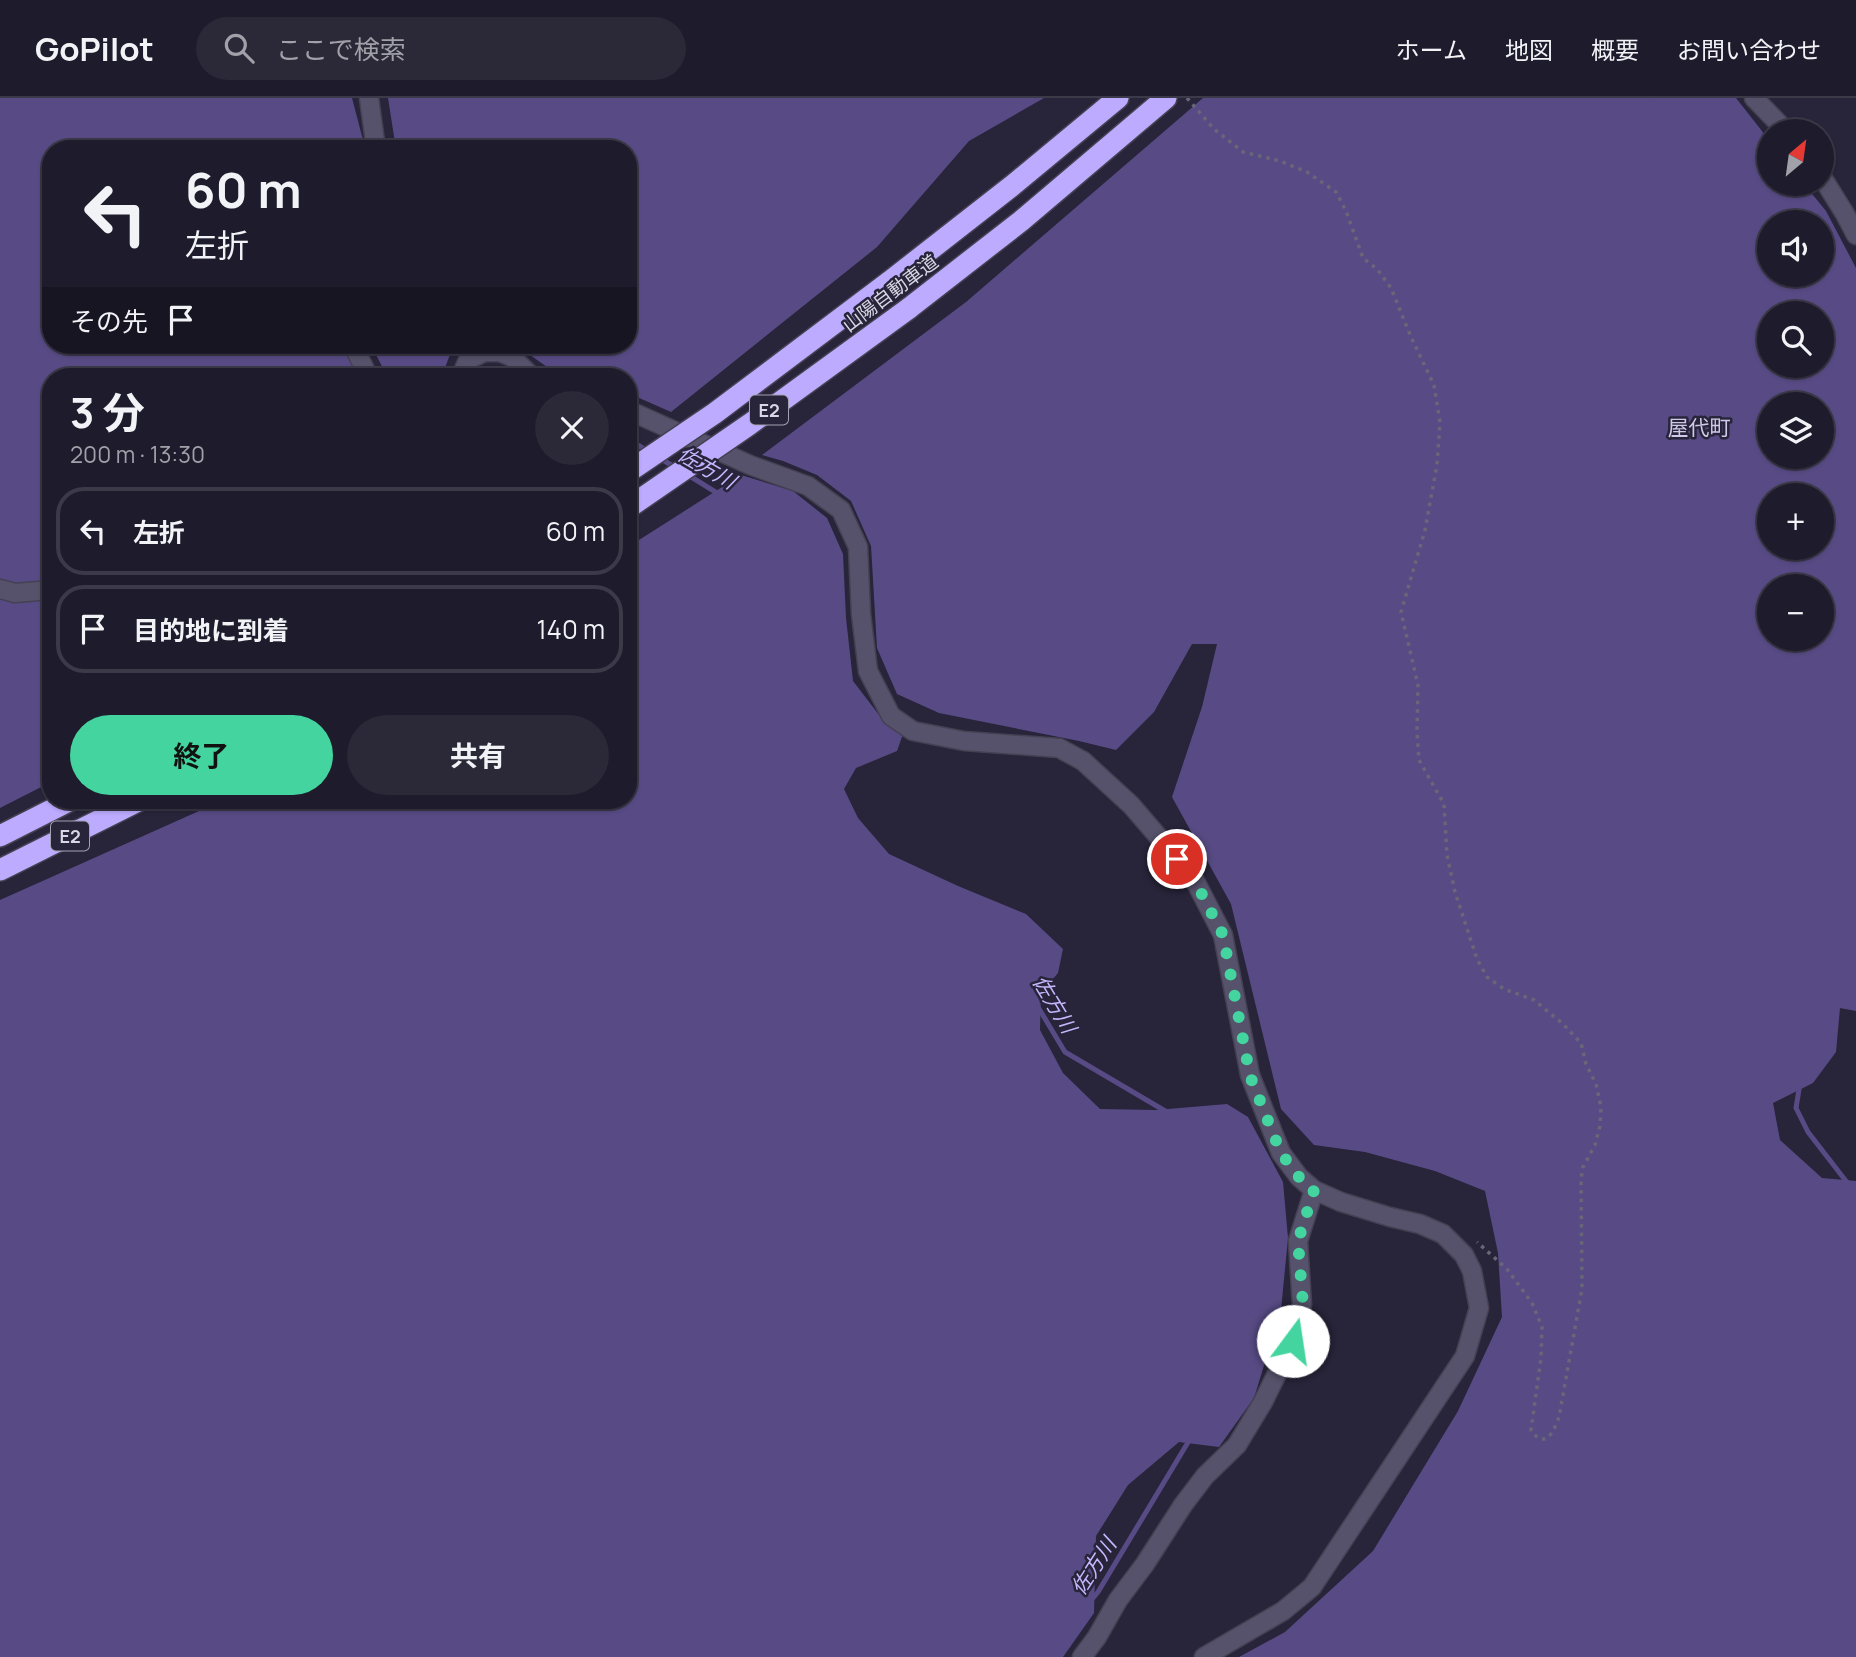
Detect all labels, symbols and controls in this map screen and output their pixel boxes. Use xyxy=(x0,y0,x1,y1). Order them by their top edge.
search box xyxy=(196,17,686,80)
text: GoPilot xyxy=(35,26,154,71)
icon: search xyxy=(220,29,258,67)
text: ここで検索 xyxy=(276,31,406,67)
text: ホーム xyxy=(1396,33,1467,66)
text: 地図 xyxy=(1505,33,1553,66)
text: 概要 xyxy=(1591,33,1639,66)
text: お問い合わせ xyxy=(1677,33,1821,66)
north arrow xyxy=(1757,119,1834,196)
map controls xyxy=(1757,119,1834,651)
text: 60 m xyxy=(185,156,302,223)
icon: left xyxy=(70,168,161,259)
button: sound xyxy=(1757,210,1834,287)
text: 左折 xyxy=(185,223,249,267)
street label: 山陽自動車道 xyxy=(837,248,943,338)
icon: arrive xyxy=(162,301,200,339)
button: search xyxy=(1757,301,1834,378)
text: その先 xyxy=(70,303,148,339)
text: 3 分 xyxy=(70,383,145,441)
button: close xyxy=(535,391,609,465)
button: layers xyxy=(1757,392,1834,469)
road number: E2 xyxy=(750,396,788,424)
district label: 屋代町 xyxy=(1668,413,1731,441)
text: 200 m · 13:30 xyxy=(70,438,205,470)
water label: 佐方川 xyxy=(673,439,743,496)
button: + xyxy=(1757,483,1834,560)
icon: left xyxy=(74,512,112,550)
text: 60 m xyxy=(546,513,605,549)
text: 左折 xyxy=(133,514,185,550)
button: − xyxy=(1757,574,1834,651)
icon: arrive xyxy=(74,610,112,648)
text: 140 m xyxy=(536,611,605,647)
text: 目的地に到着 xyxy=(133,612,289,648)
button: 終了 xyxy=(70,715,333,795)
button: 共有 xyxy=(347,715,609,795)
road number: E2 xyxy=(51,822,89,850)
pin xyxy=(1147,829,1207,889)
icon: arrive xyxy=(1158,840,1196,878)
water label: 佐方川 xyxy=(1027,970,1084,1040)
position arrow xyxy=(1256,1304,1330,1378)
water label: 佐方川 xyxy=(1064,1530,1123,1600)

